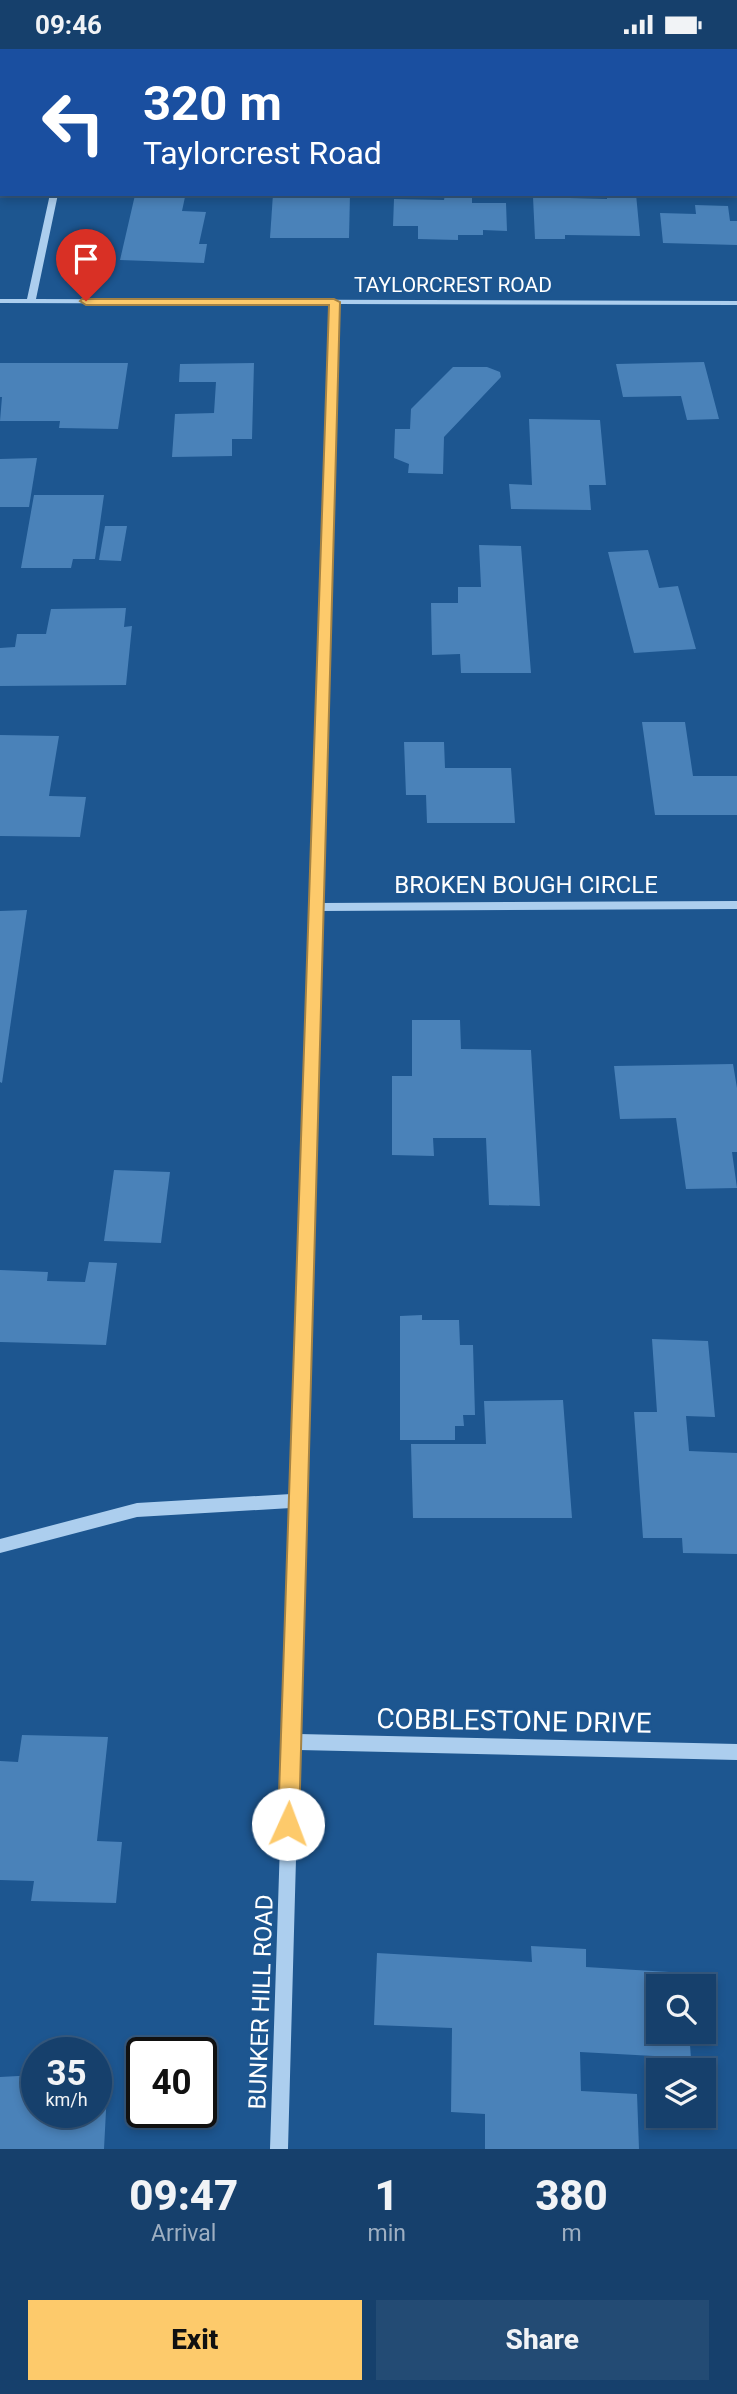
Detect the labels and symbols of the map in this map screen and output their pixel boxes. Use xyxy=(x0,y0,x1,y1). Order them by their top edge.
pin xyxy=(56,229,116,301)
street label: TAYLORCREST ROAD xyxy=(354,273,552,297)
street label: BROKEN BOUGH CIRCLE xyxy=(394,871,658,899)
street label: COBBLESTONE DRIVE xyxy=(376,1702,652,1740)
position arrow xyxy=(251,1787,325,1861)
street label: BUNKER HILL ROAD xyxy=(243,1894,279,2110)
speed limit sign: 40 xyxy=(126,2037,217,2128)

